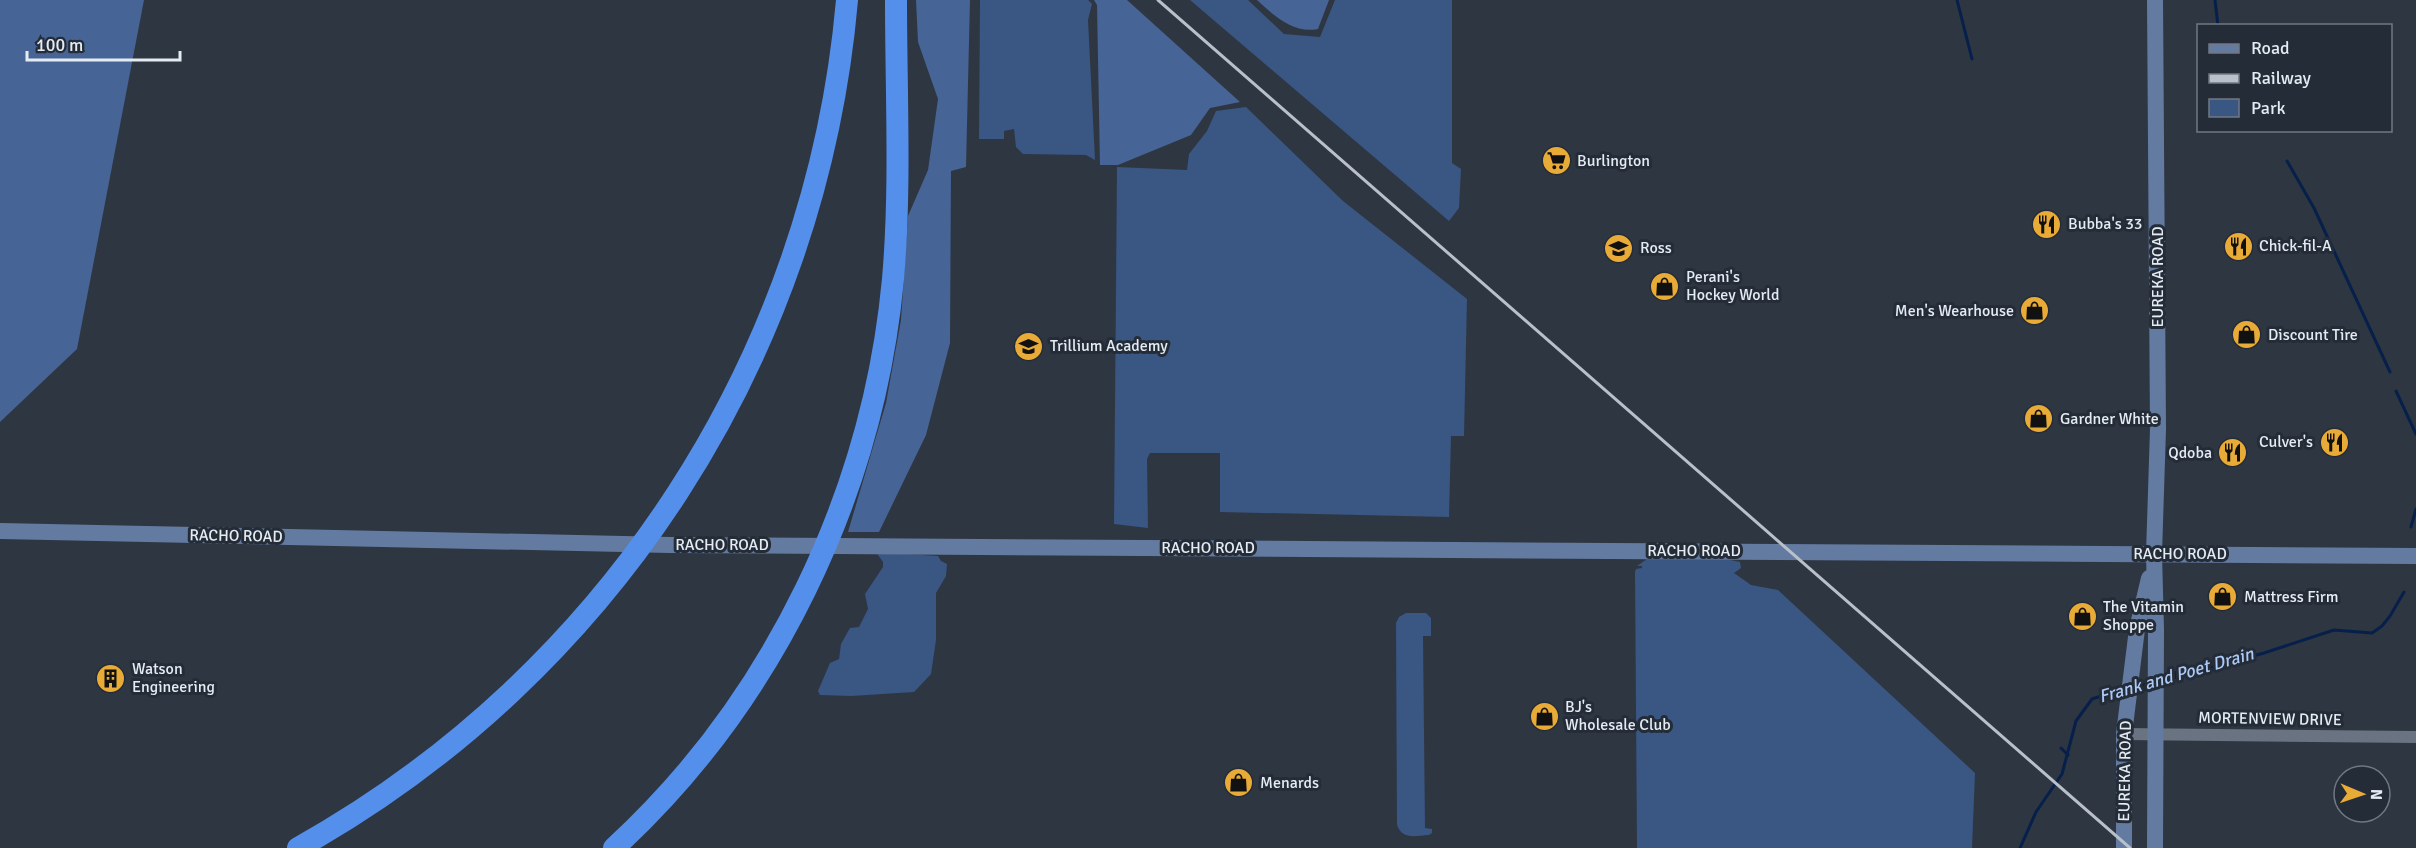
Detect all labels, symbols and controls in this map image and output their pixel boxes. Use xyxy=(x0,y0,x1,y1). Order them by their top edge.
scale bar xyxy=(27,24,180,62)
legend xyxy=(2197,24,2392,132)
text: 100 m xyxy=(36,34,83,56)
text: Road xyxy=(2251,37,2290,59)
text: Railway xyxy=(2251,67,2312,89)
text: Park xyxy=(2251,97,2286,119)
supermarket icon: Burlington xyxy=(1540,145,1572,177)
place label: Burlington xyxy=(1577,151,1650,171)
restaurant icon: Bubba's 33 xyxy=(2031,208,2063,240)
place label: Bubba's 33 xyxy=(2068,214,2143,234)
street label: EUREKA ROAD xyxy=(2148,226,2168,328)
restaurant icon: Chick-fil-A xyxy=(2222,230,2254,262)
school or university icon: Ross xyxy=(1603,232,1635,264)
place label: Chick-fil-A xyxy=(2259,236,2332,256)
place label: Ross xyxy=(1640,238,1672,258)
place label: Perani's Hockey World xyxy=(1686,267,1779,305)
shop icon: Perani's Hockey World xyxy=(1649,270,1681,302)
shop icon: Men's Wearhouse xyxy=(2019,295,2051,327)
place label: Men's Wearhouse xyxy=(1895,301,2014,321)
shop icon: Discount Tire xyxy=(2231,319,2263,351)
place label: Discount Tire xyxy=(2268,325,2358,345)
school or university icon: Trillium Academy xyxy=(1013,330,1045,362)
place label: Trillium Academy xyxy=(1050,336,1168,356)
shop icon: Gardner White xyxy=(2023,403,2055,435)
place label: Gardner White xyxy=(2060,409,2159,429)
restaurant icon: Culver's xyxy=(2318,426,2350,458)
place label: Culver's xyxy=(2259,432,2313,452)
restaurant icon: Qdoba xyxy=(2217,437,2249,469)
place label: Qdoba xyxy=(2168,443,2212,463)
street label: RACHO ROAD xyxy=(189,525,283,547)
street label: RACHO ROAD xyxy=(675,535,769,555)
street label: RACHO ROAD xyxy=(1161,538,1255,558)
street label: RACHO ROAD xyxy=(1647,541,1741,561)
street label: RACHO ROAD xyxy=(2133,544,2227,564)
shop icon: Mattress Firm xyxy=(2207,581,2239,613)
place label: Mattress Firm xyxy=(2244,587,2339,607)
place label: The Vitamin Shoppe xyxy=(2103,597,2184,635)
shop icon: The Vitamin Shoppe xyxy=(2066,600,2098,632)
water label: Frank and Poet Drain xyxy=(2096,642,2257,708)
place label: Watson Engineering xyxy=(132,659,215,697)
building icon: Watson Engineering xyxy=(95,662,127,694)
place label: BJ's Wholesale Club xyxy=(1565,697,1671,735)
shop icon: BJ's Wholesale Club xyxy=(1528,700,1560,732)
street label: MORTENVIEW DRIVE xyxy=(2198,708,2342,730)
street label: EUREKA ROAD xyxy=(2114,720,2136,822)
north arrow xyxy=(2332,764,2392,824)
shop icon: Menards xyxy=(1223,767,1255,799)
place label: Menards xyxy=(1260,773,1319,793)
text: N xyxy=(2366,789,2386,800)

